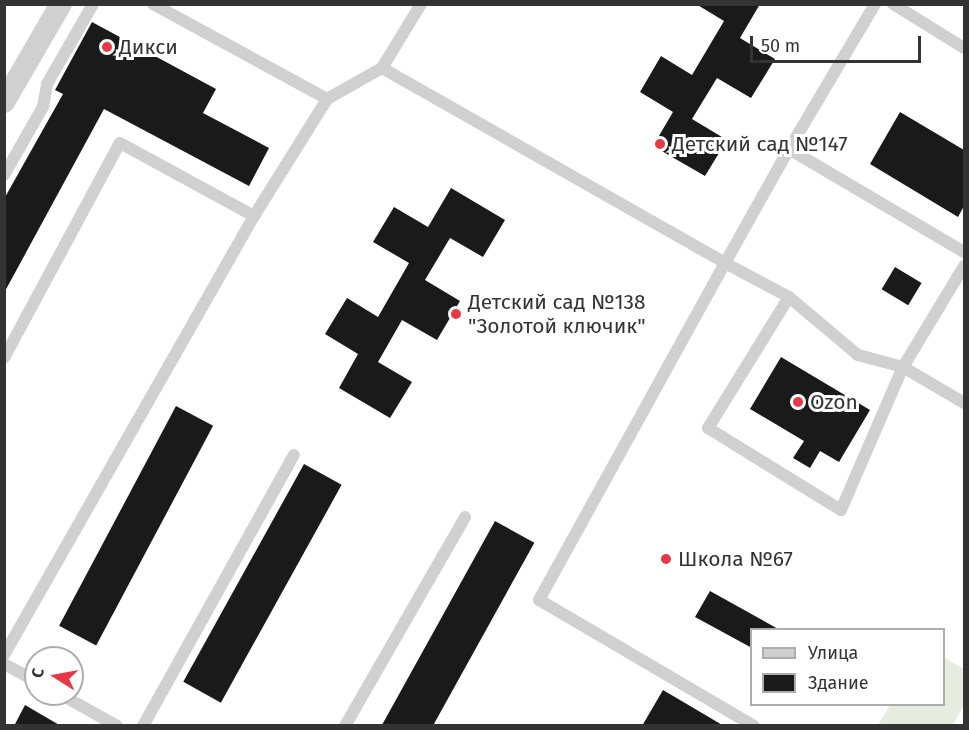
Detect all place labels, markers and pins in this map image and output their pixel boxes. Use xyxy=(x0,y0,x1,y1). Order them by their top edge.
place label: Дикси xyxy=(119,34,178,60)
marker: Дикси xyxy=(100,40,114,54)
place label: Детский сад №147 xyxy=(672,131,848,157)
marker: Детский сад №147 xyxy=(653,137,667,151)
place label: Детский сад №138 "Золотой ключик" xyxy=(468,289,646,339)
marker: Детский сад №138 "Золотой ключик" xyxy=(449,307,463,321)
place label: Ozon xyxy=(810,389,858,415)
marker: Ozon xyxy=(791,395,805,409)
place label: Школа №67 xyxy=(678,546,793,572)
marker: Школа №67 xyxy=(659,552,673,566)

